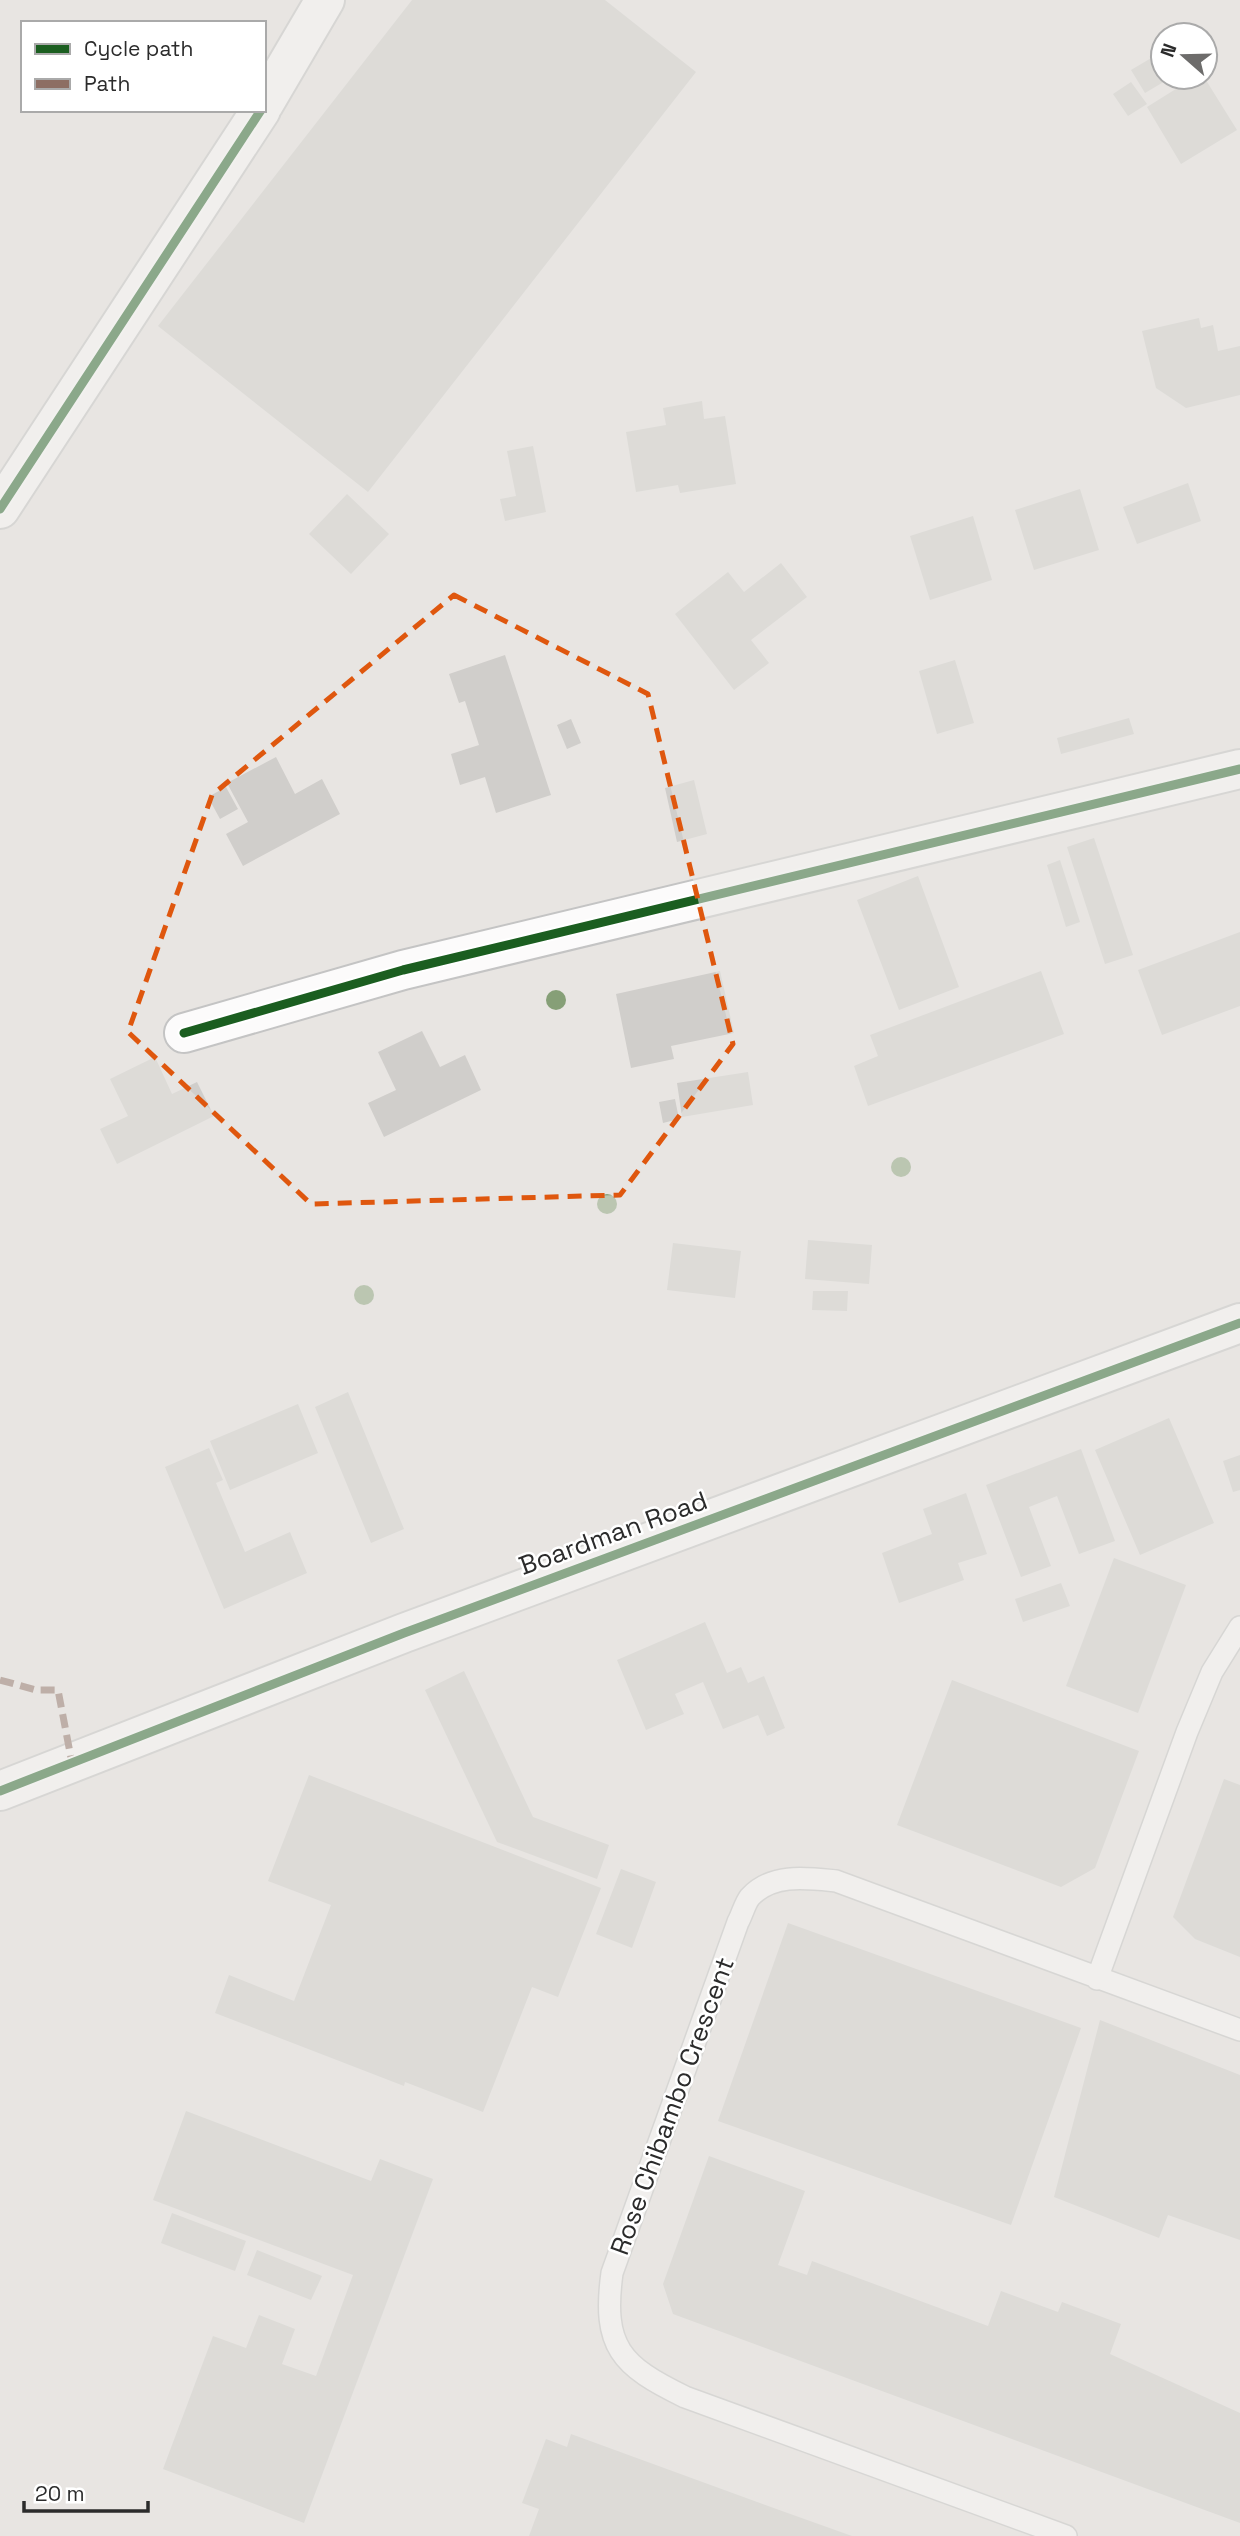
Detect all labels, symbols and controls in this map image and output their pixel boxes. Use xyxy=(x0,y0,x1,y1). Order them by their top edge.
legend xyxy=(21,21,266,112)
north arrow xyxy=(1149,21,1219,91)
text: Cycle path xyxy=(84,35,193,62)
text: N xyxy=(1155,40,1182,61)
text: Path xyxy=(84,70,130,97)
street label: Boardman Road xyxy=(514,1483,712,1583)
street label: Rose Chibambo Crescent xyxy=(602,1952,742,2260)
scale bar xyxy=(24,2470,149,2514)
text: 20 m xyxy=(35,2480,85,2507)

